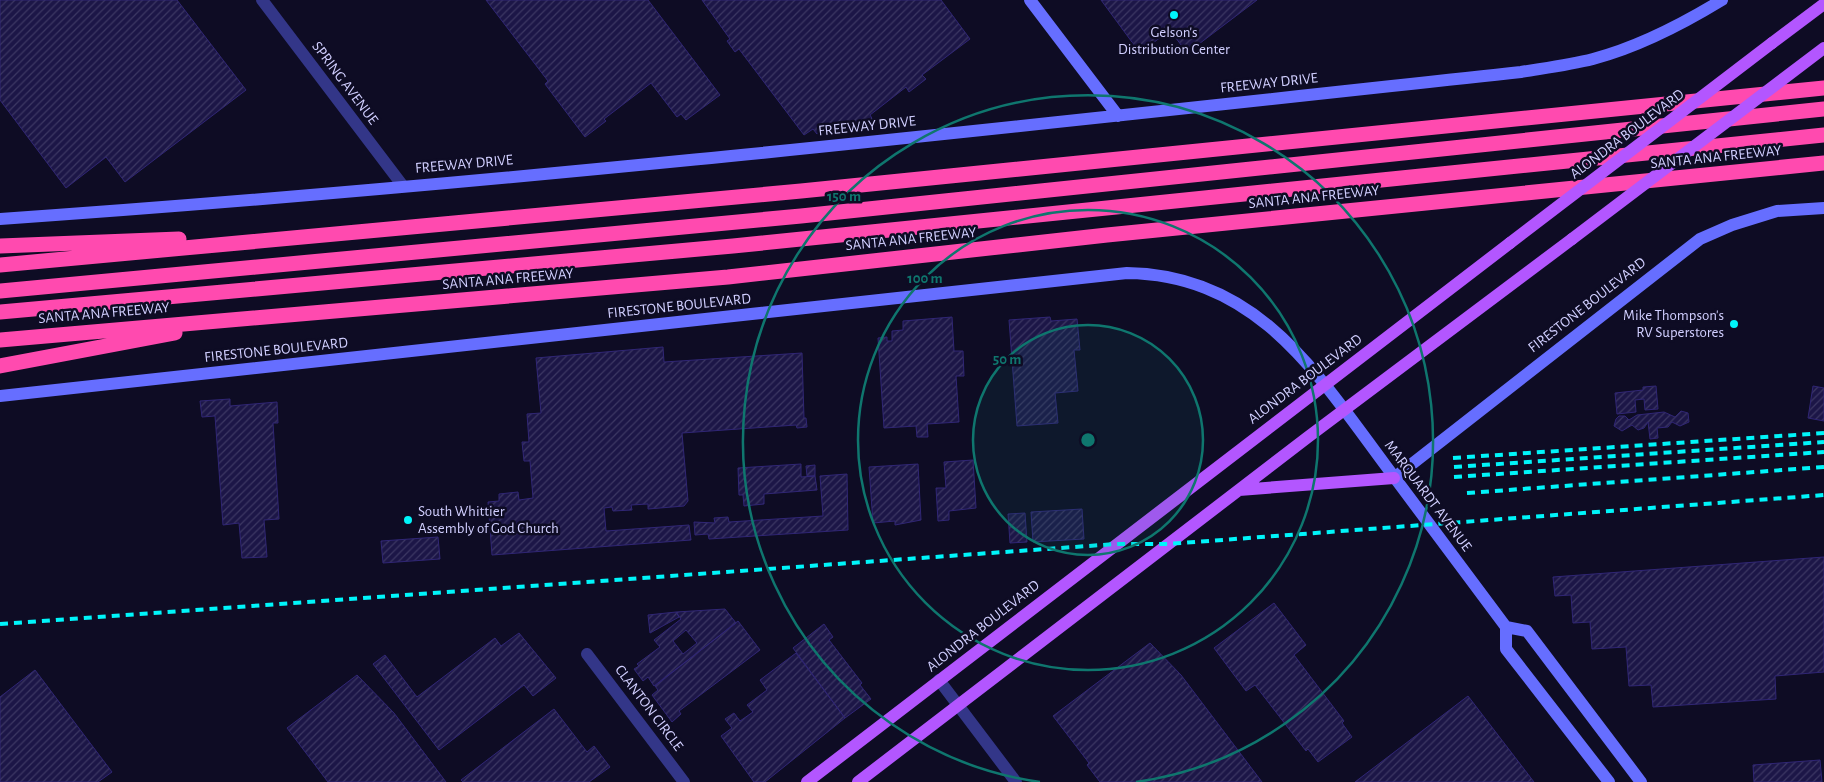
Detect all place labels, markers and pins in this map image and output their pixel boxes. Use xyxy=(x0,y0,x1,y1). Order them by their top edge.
marker: Gelson's Distribution Center xyxy=(1168,9,1180,21)
place label: Gelson's Distribution Center xyxy=(1118,25,1230,57)
place label: Mike Thompson's RV Superstores xyxy=(1623,308,1724,340)
marker: Mike Thompson's RV Superstores xyxy=(1728,318,1740,330)
centre of rings xyxy=(1079,431,1097,449)
place label: South Whittier Assembly of God Church xyxy=(418,504,559,536)
marker: South Whittier Assembly of God Church xyxy=(402,514,414,526)

